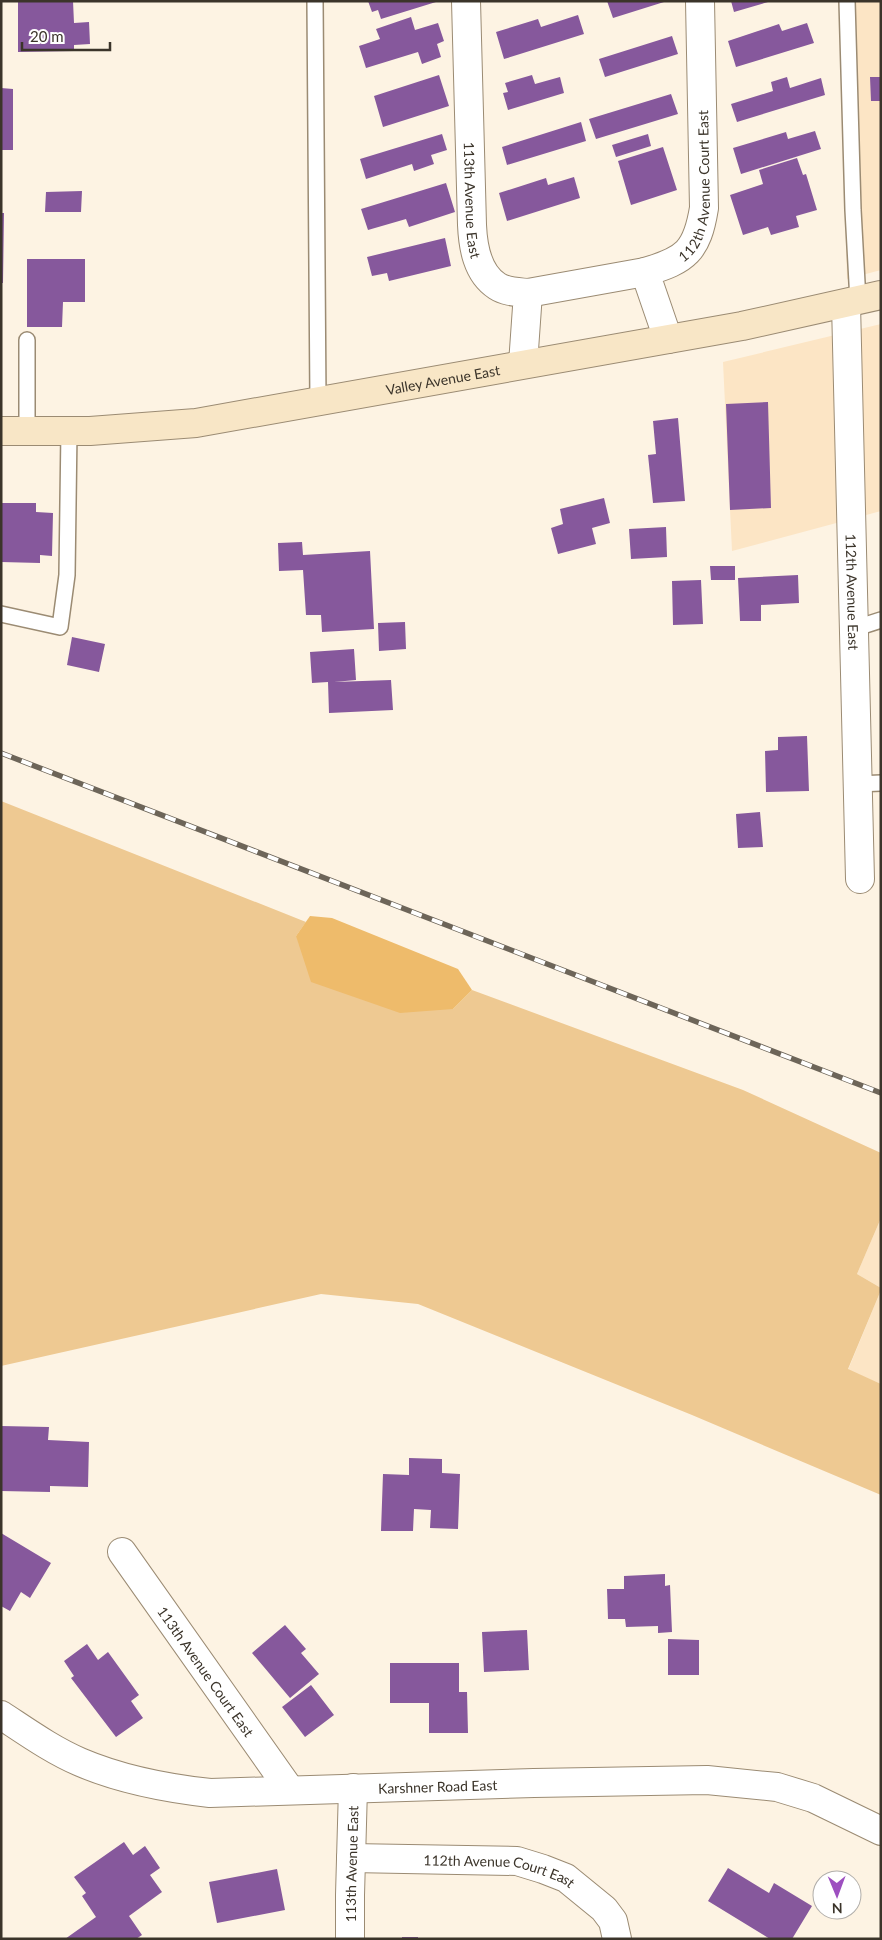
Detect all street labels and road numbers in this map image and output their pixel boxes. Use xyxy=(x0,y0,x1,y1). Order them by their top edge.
street label: 112th Avenue Court East xyxy=(675,110,713,265)
street label: 113th Avenue East xyxy=(461,142,485,260)
street label: Valley Avenue East xyxy=(385,361,501,398)
street label: 112th Avenue East xyxy=(843,534,863,650)
street label: 113th Avenue Court East xyxy=(155,1603,258,1740)
street label: Karshner Road East xyxy=(378,1776,498,1796)
street label: 113th Avenue East xyxy=(342,1806,361,1922)
street label: 112th Avenue Court East xyxy=(423,1851,579,1891)

